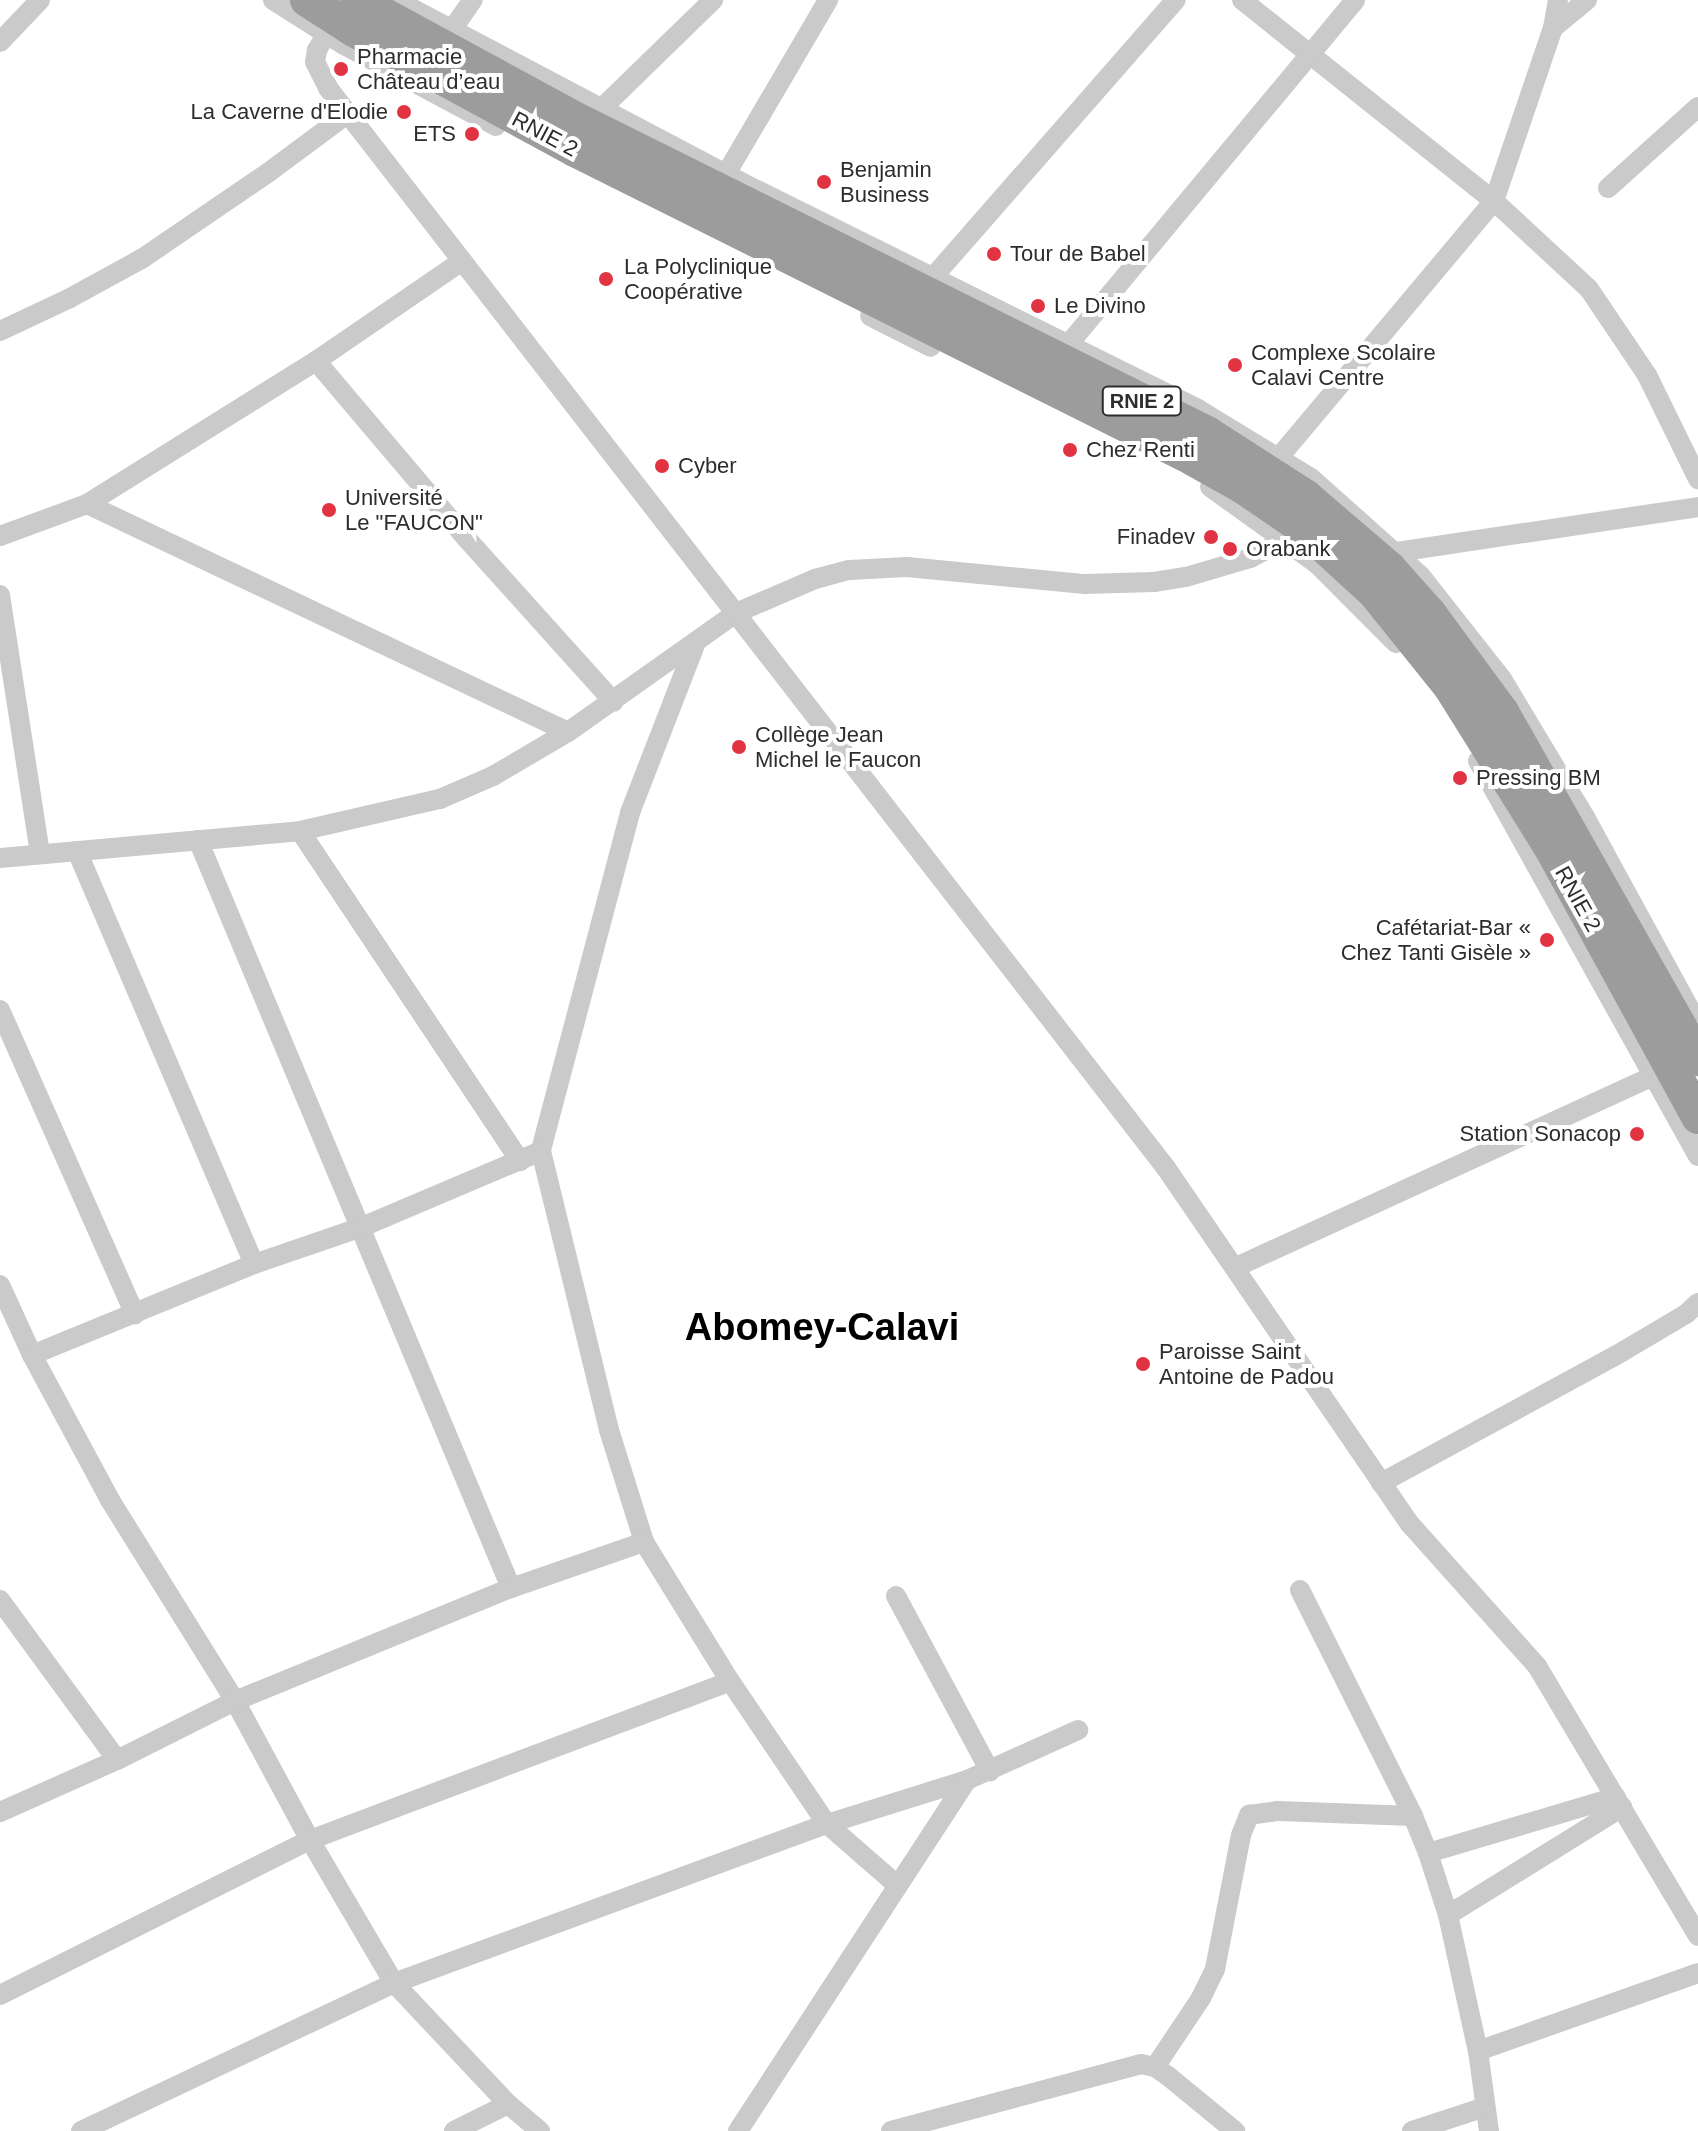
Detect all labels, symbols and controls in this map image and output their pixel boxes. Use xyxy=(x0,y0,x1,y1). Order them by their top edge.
place label: Pharmacie Château d’eau xyxy=(357,43,500,94)
marker: Pharmacie Château d’eau xyxy=(332,60,350,78)
place label: La Caverne d'Elodie xyxy=(191,99,388,125)
marker: La Caverne d'Elodie xyxy=(395,103,413,121)
street label: RNIE 2 xyxy=(507,106,583,162)
place label: ETS xyxy=(413,121,456,147)
marker: ETS xyxy=(463,125,481,143)
place label: Benjamin Business xyxy=(840,156,932,208)
marker: Benjamin Business xyxy=(815,173,833,191)
place label: Tour de Babel xyxy=(1010,241,1146,267)
marker: Tour de Babel xyxy=(985,245,1003,263)
place label: La Polyclinique Coopérative xyxy=(624,253,772,304)
marker: La Polyclinique Coopérative xyxy=(595,268,617,290)
place label: Le Divino xyxy=(1054,293,1146,319)
marker: Le Divino xyxy=(1029,297,1047,315)
place label: Complexe Scolaire Calavi Centre xyxy=(1251,339,1436,390)
marker: Complexe Scolaire Calavi Centre xyxy=(1226,356,1244,374)
road number: RNIE 2 xyxy=(1100,385,1184,417)
place label: Chez Renti xyxy=(1086,437,1195,463)
marker: Chez Renti xyxy=(1061,441,1079,459)
place label: Cyber xyxy=(678,453,737,479)
marker: Cyber xyxy=(653,457,671,475)
place label: Université Le "FAUCON" xyxy=(345,484,483,536)
marker: Université Le "FAUCON" xyxy=(320,501,338,519)
place label: Finadev xyxy=(1117,524,1195,550)
marker: Finadev xyxy=(1202,528,1220,546)
place label: Orabank xyxy=(1246,536,1330,562)
marker: Orabank xyxy=(1221,540,1239,558)
place label: Collège Jean Michel le Faucon xyxy=(755,721,921,772)
marker: Collège Jean Michel le Faucon xyxy=(730,738,748,756)
place label: Pressing BM xyxy=(1476,765,1601,791)
marker: Pressing BM xyxy=(1451,769,1469,787)
street label: RNIE 2 xyxy=(1549,862,1607,936)
place label: Cafétariat-Bar « Chez Tanti Gisèle » xyxy=(1340,914,1531,966)
marker: Cafétariat-Bar « Chez Tanti Gisèle » xyxy=(1538,931,1556,949)
place label: Station Sonacop xyxy=(1460,1121,1621,1147)
marker: Station Sonacop xyxy=(1628,1125,1646,1143)
district label: Abomey-Calavi xyxy=(685,1305,959,1351)
place label: Paroisse Saint Antoine de Padou xyxy=(1159,1338,1334,1390)
marker: Paroisse Saint Antoine de Padou xyxy=(1134,1355,1152,1373)

